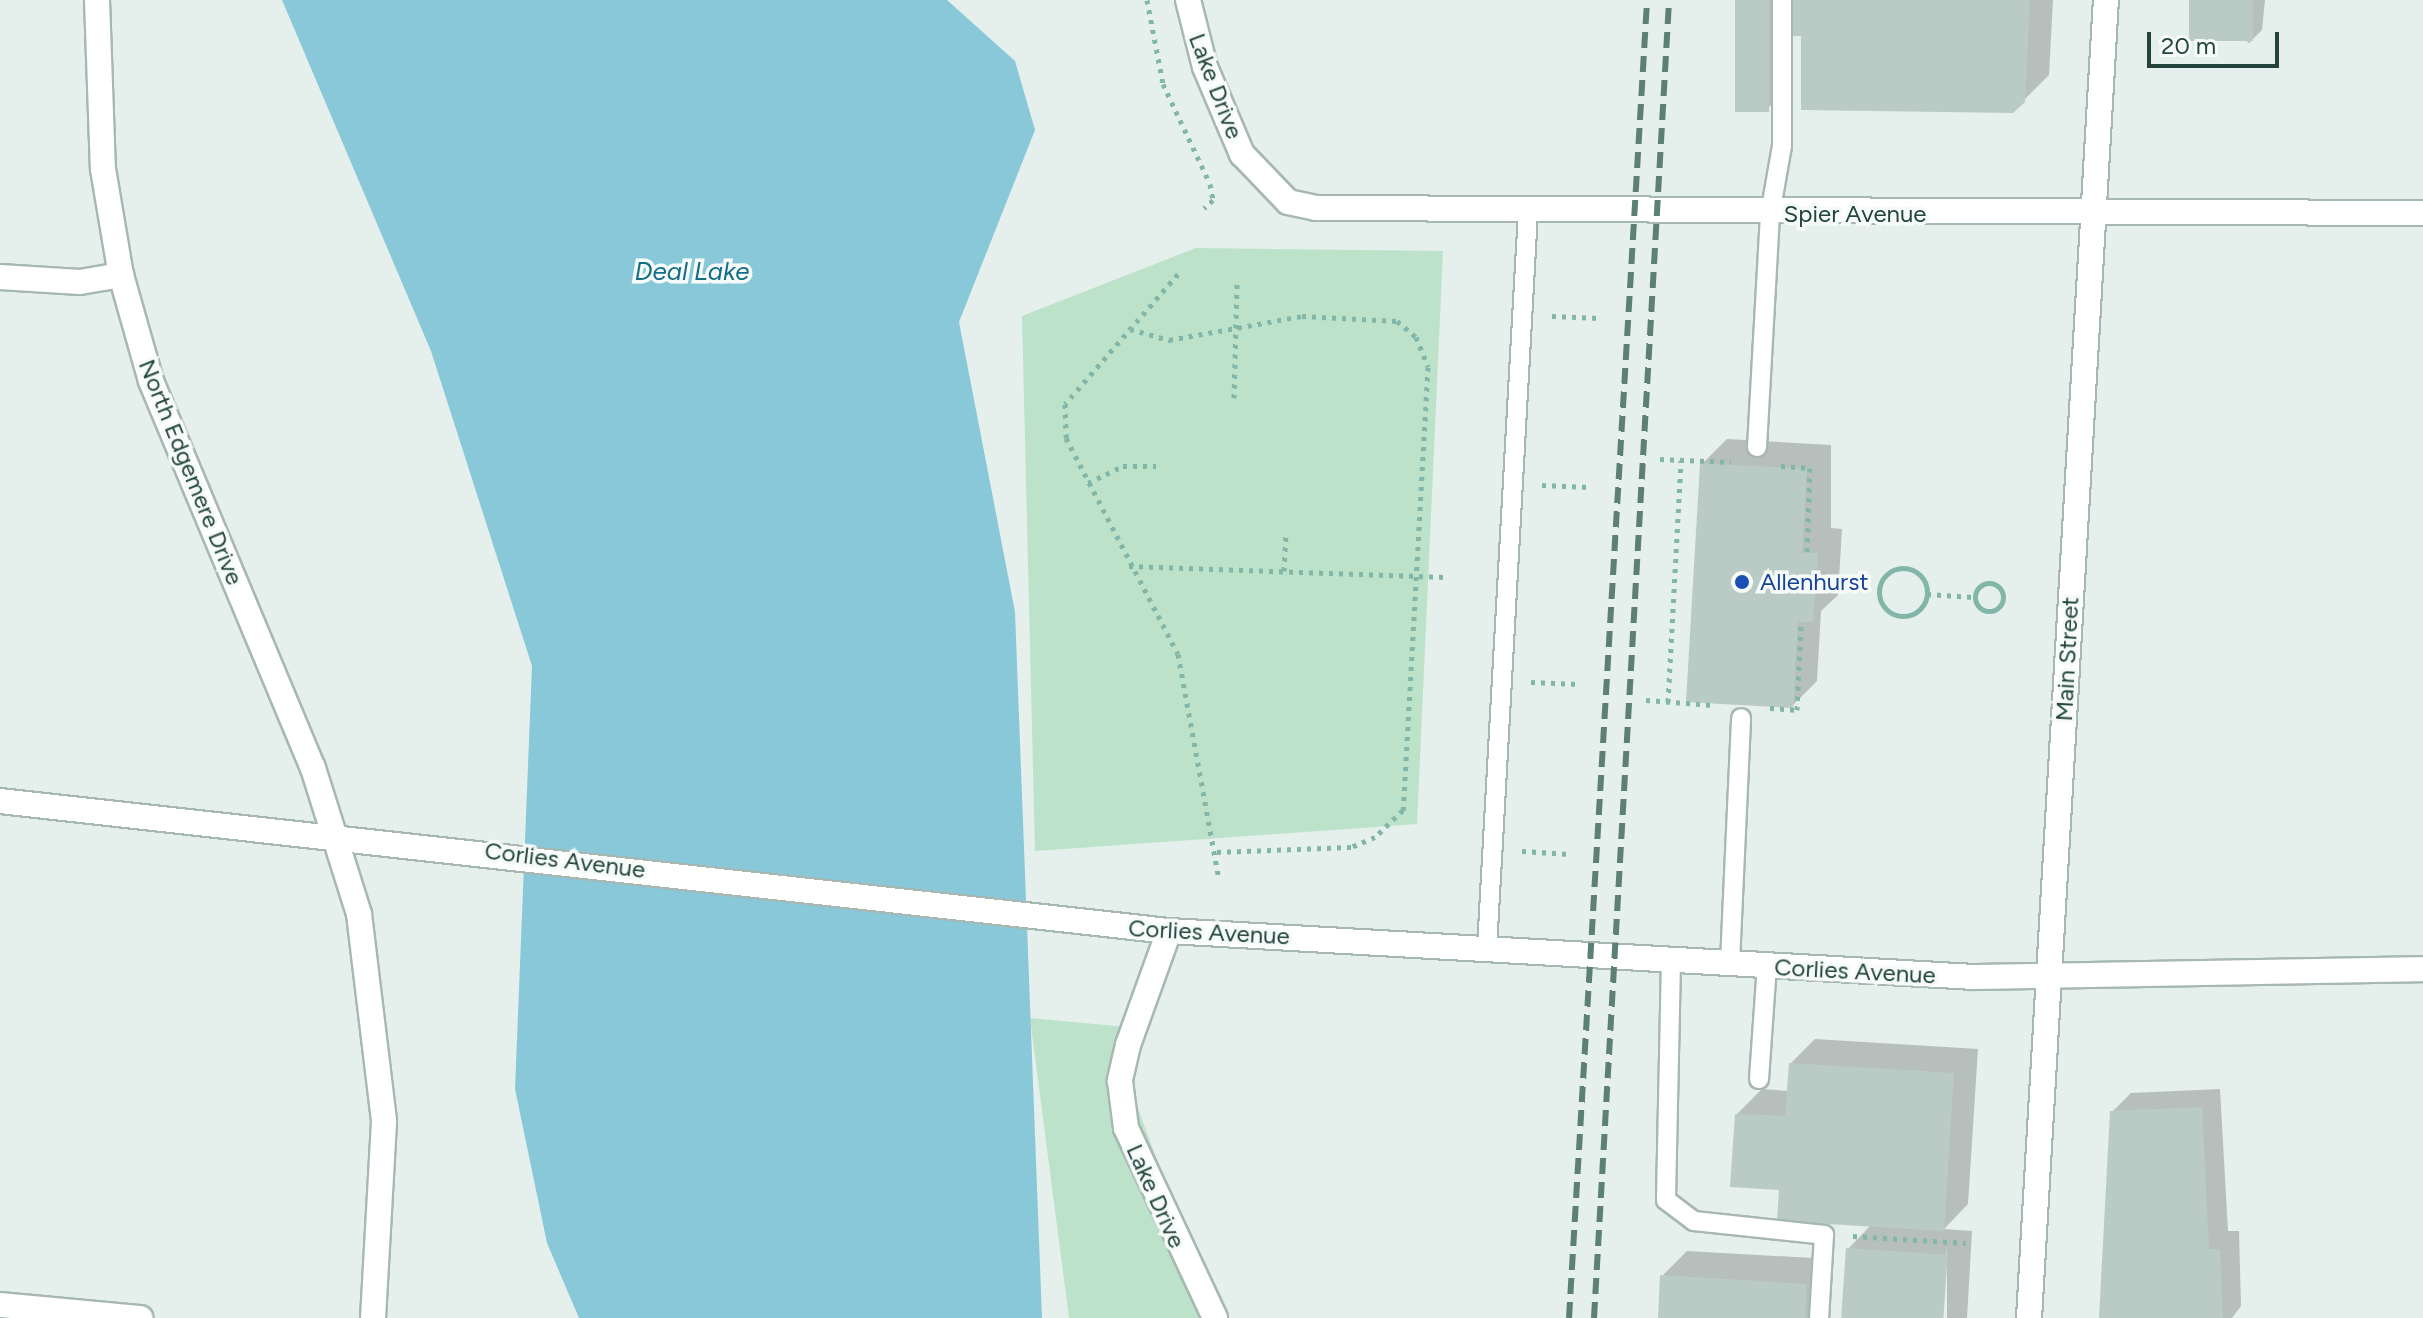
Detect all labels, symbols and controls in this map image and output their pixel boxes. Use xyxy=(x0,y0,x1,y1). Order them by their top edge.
scale bar xyxy=(2151,16,2283,66)
street label: Lake Drive xyxy=(1183,29,1249,143)
text: 20 m xyxy=(2161,31,2216,60)
street label: Spier Avenue xyxy=(1784,200,1926,228)
water label: Deal Lake xyxy=(635,256,749,288)
street label: North Edgemere Drive xyxy=(133,355,249,589)
place label: Allenhurst xyxy=(1760,568,1868,596)
marker: Allenhurst xyxy=(1731,571,1753,593)
street label: Main Street xyxy=(2049,596,2085,722)
street label: Corlies Avenue xyxy=(483,836,647,884)
street label: Corlies Avenue xyxy=(1128,913,1290,951)
street label: Corlies Avenue xyxy=(1774,952,1936,990)
street label: Lake Drive xyxy=(1120,1140,1192,1252)

